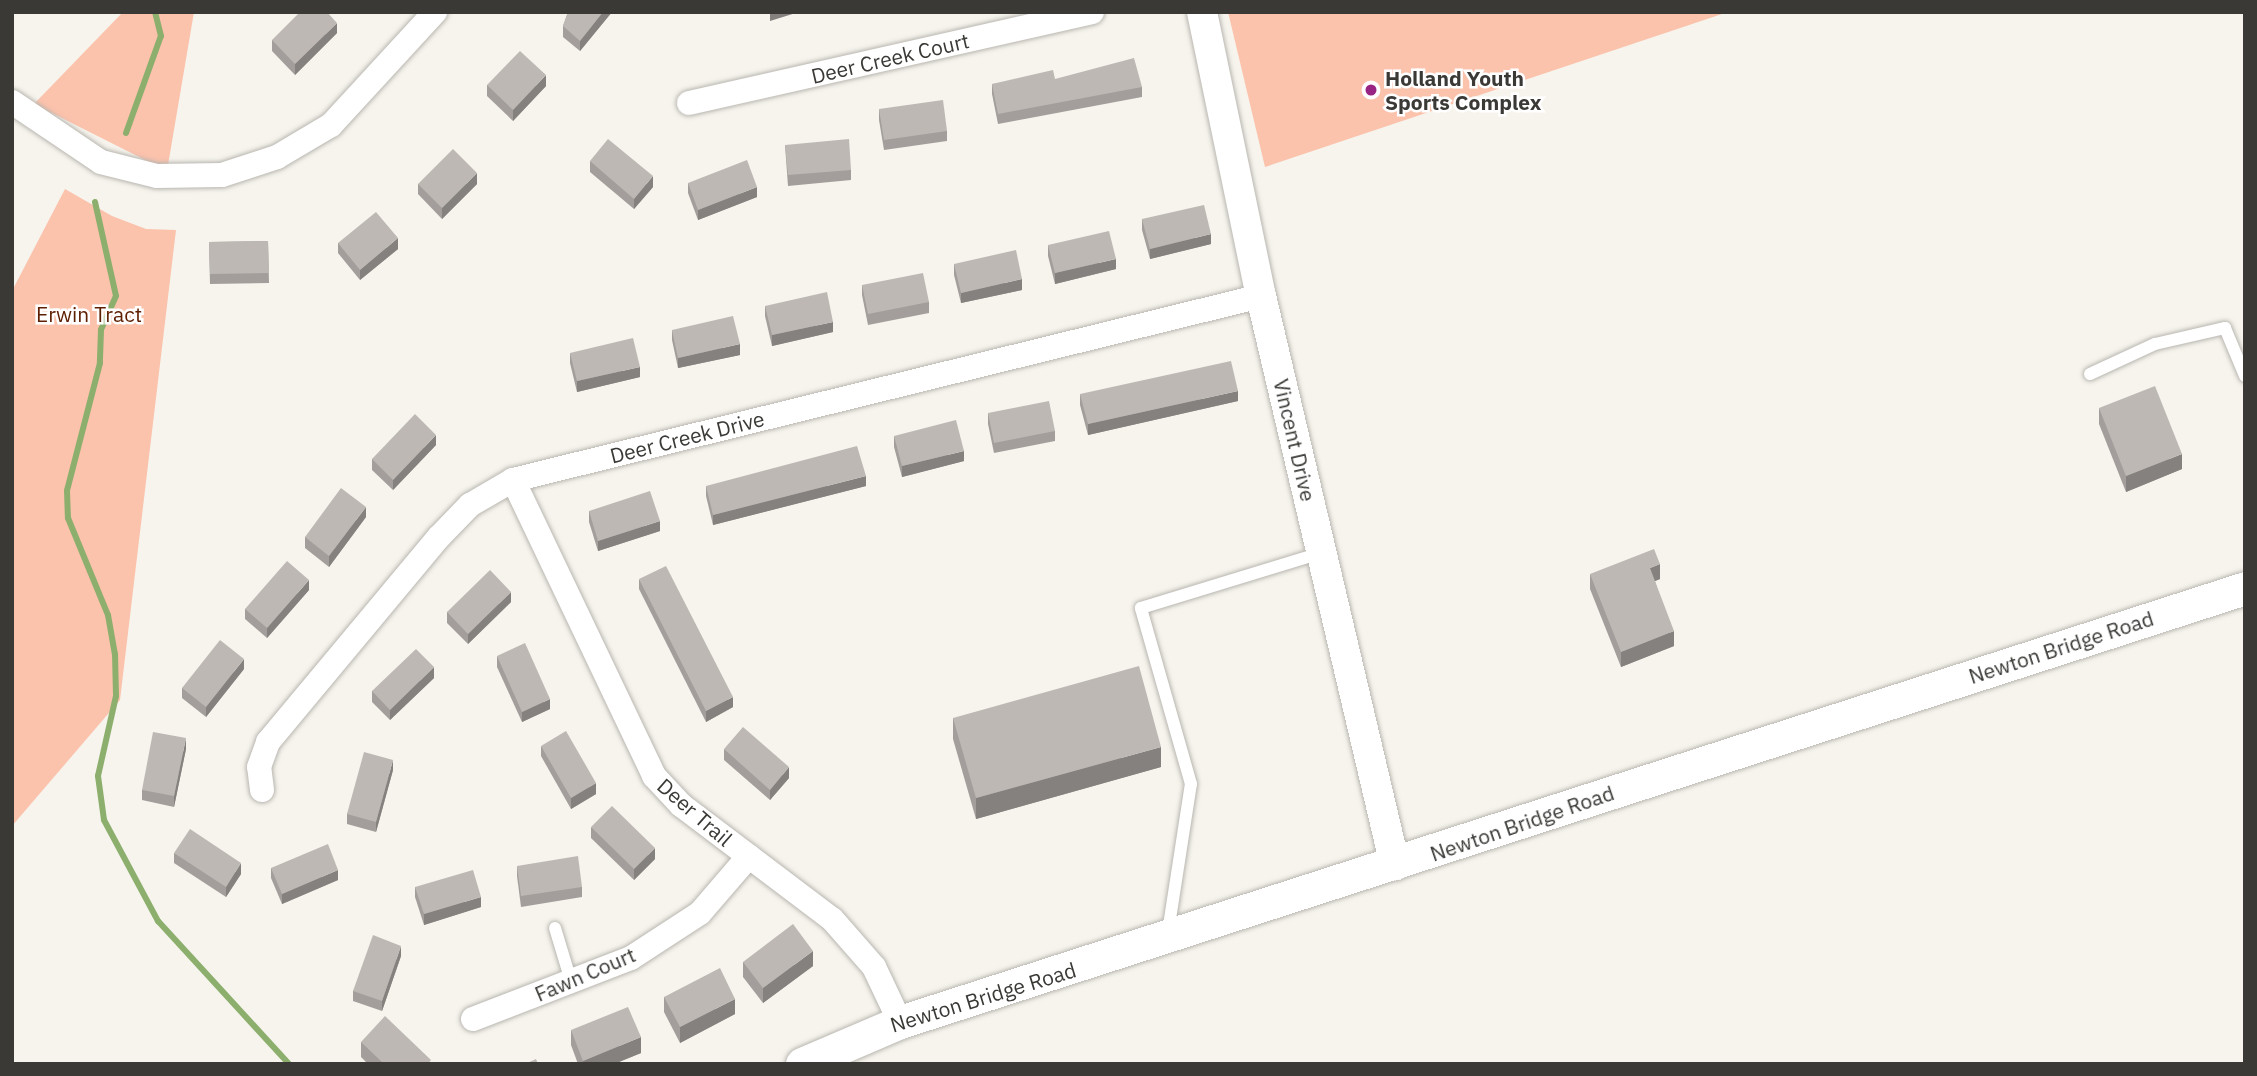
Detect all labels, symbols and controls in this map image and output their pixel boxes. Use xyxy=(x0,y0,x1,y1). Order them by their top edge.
street label: Deer Creek Court xyxy=(809,28,971,88)
place label: Holland Youth Sports Complex xyxy=(1385,65,1542,115)
marker: Holland Youth Sports Complex xyxy=(1363,82,1379,98)
park label: Erwin Tract xyxy=(36,301,142,327)
street label: Vincent Drive xyxy=(1269,376,1321,504)
street label: Deer Creek Drive xyxy=(607,406,767,468)
street label: Newton Bridge Road xyxy=(1965,605,2157,689)
street label: Deer Trail xyxy=(653,773,737,851)
street label: Newton Bridge Road xyxy=(1427,780,1617,866)
street label: Fawn Court xyxy=(531,942,639,1006)
street label: Newton Bridge Road xyxy=(887,957,1079,1037)

